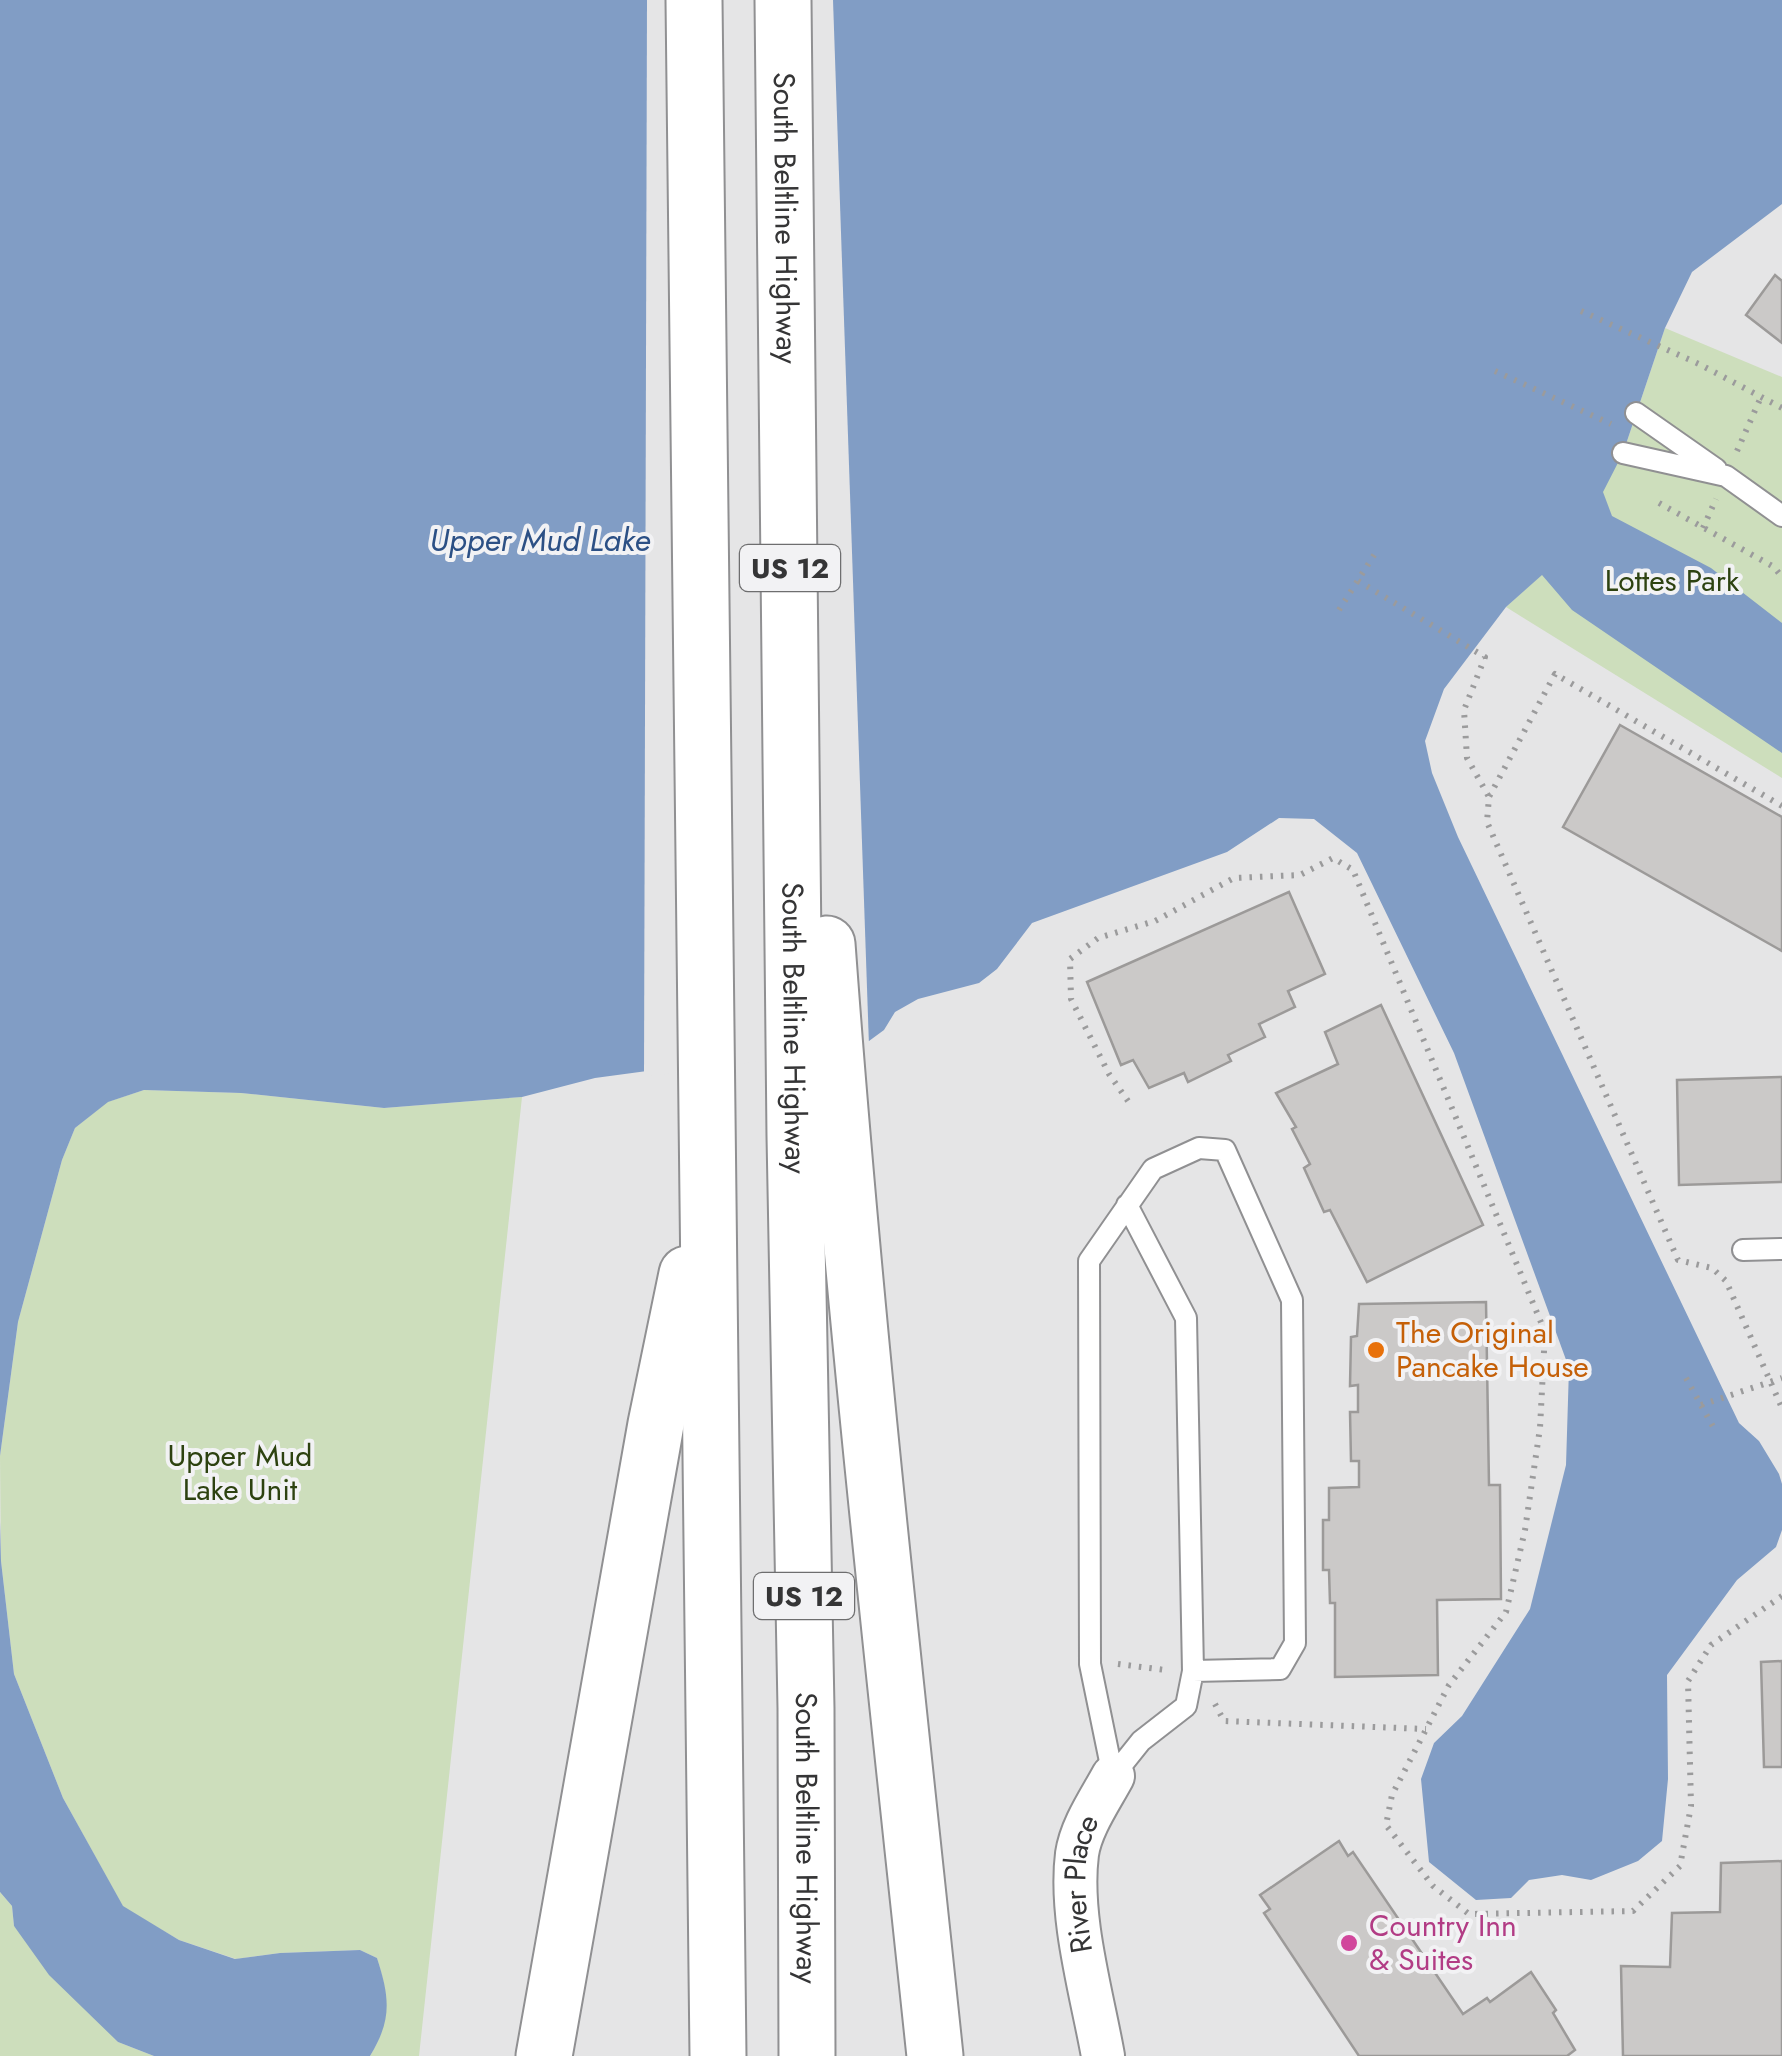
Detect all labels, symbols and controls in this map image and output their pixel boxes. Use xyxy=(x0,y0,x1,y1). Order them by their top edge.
street label: South Beltline Highway xyxy=(763,72,809,365)
water label: Upper Mud Lake xyxy=(430,517,650,563)
road number: US 12 xyxy=(740,545,840,591)
park label: Lottes Park xyxy=(1605,559,1740,602)
street label: South Beltline Highway xyxy=(771,882,818,1175)
place label: The Original Pancake House xyxy=(1396,1311,1589,1388)
marker: The Original Pancake House xyxy=(1365,1339,1387,1361)
park label: Upper Mud Lake Unit xyxy=(168,1434,312,1511)
road number: US 12 xyxy=(754,1573,854,1619)
street label: South Beltline Highway xyxy=(785,1692,829,1985)
street label: River Place xyxy=(1053,1807,1109,1956)
place label: Country Inn & Suites xyxy=(1369,1904,1517,1981)
marker: Country Inn & Suites xyxy=(1338,1932,1360,1954)

